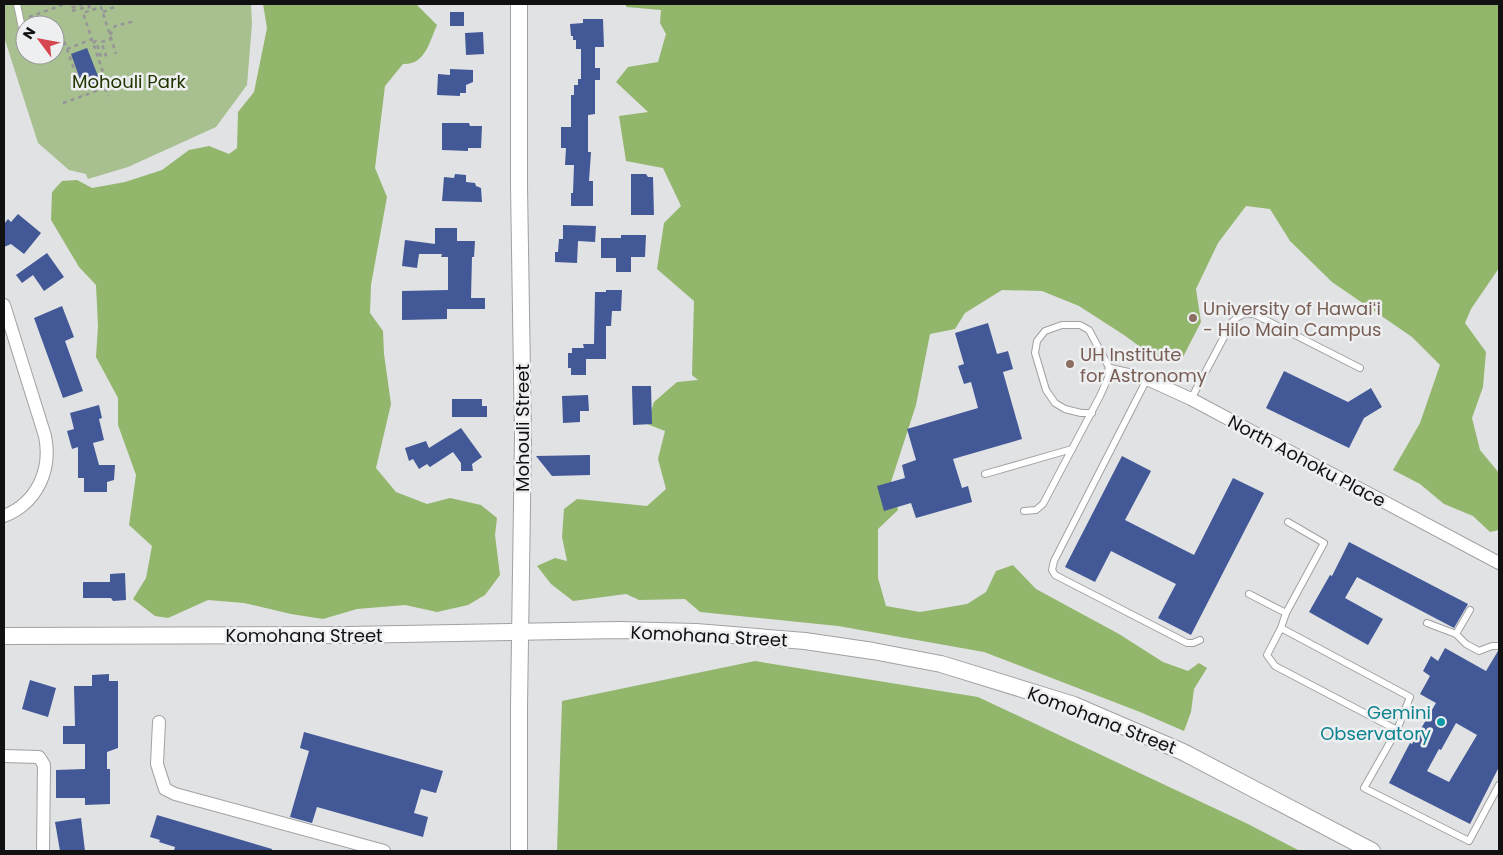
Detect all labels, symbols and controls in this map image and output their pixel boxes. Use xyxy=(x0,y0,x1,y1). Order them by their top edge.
north arrow xyxy=(15,15,65,65)
text: N xyxy=(18,23,40,43)
park label: Mohouli Park xyxy=(72,69,187,94)
place label: University of Hawaiʻi - Hilo Main Campus xyxy=(1203,296,1381,342)
marker: University of Hawaiʻi - Hilo Main Campus xyxy=(1187,312,1199,324)
place label: UH Institute for Astronomy xyxy=(1080,342,1207,388)
marker: UH Institute for Astronomy xyxy=(1064,358,1076,370)
street label: Mohouli Street xyxy=(510,364,535,492)
street label: North Aohoku Place xyxy=(1224,409,1390,513)
street label: Komohana Street xyxy=(630,619,788,653)
street label: Komohana Street xyxy=(225,623,383,648)
street label: Komohana Street xyxy=(1024,680,1180,760)
place label: Gemini Observatory xyxy=(1320,700,1431,746)
marker: Gemini Observatory xyxy=(1435,716,1447,728)

